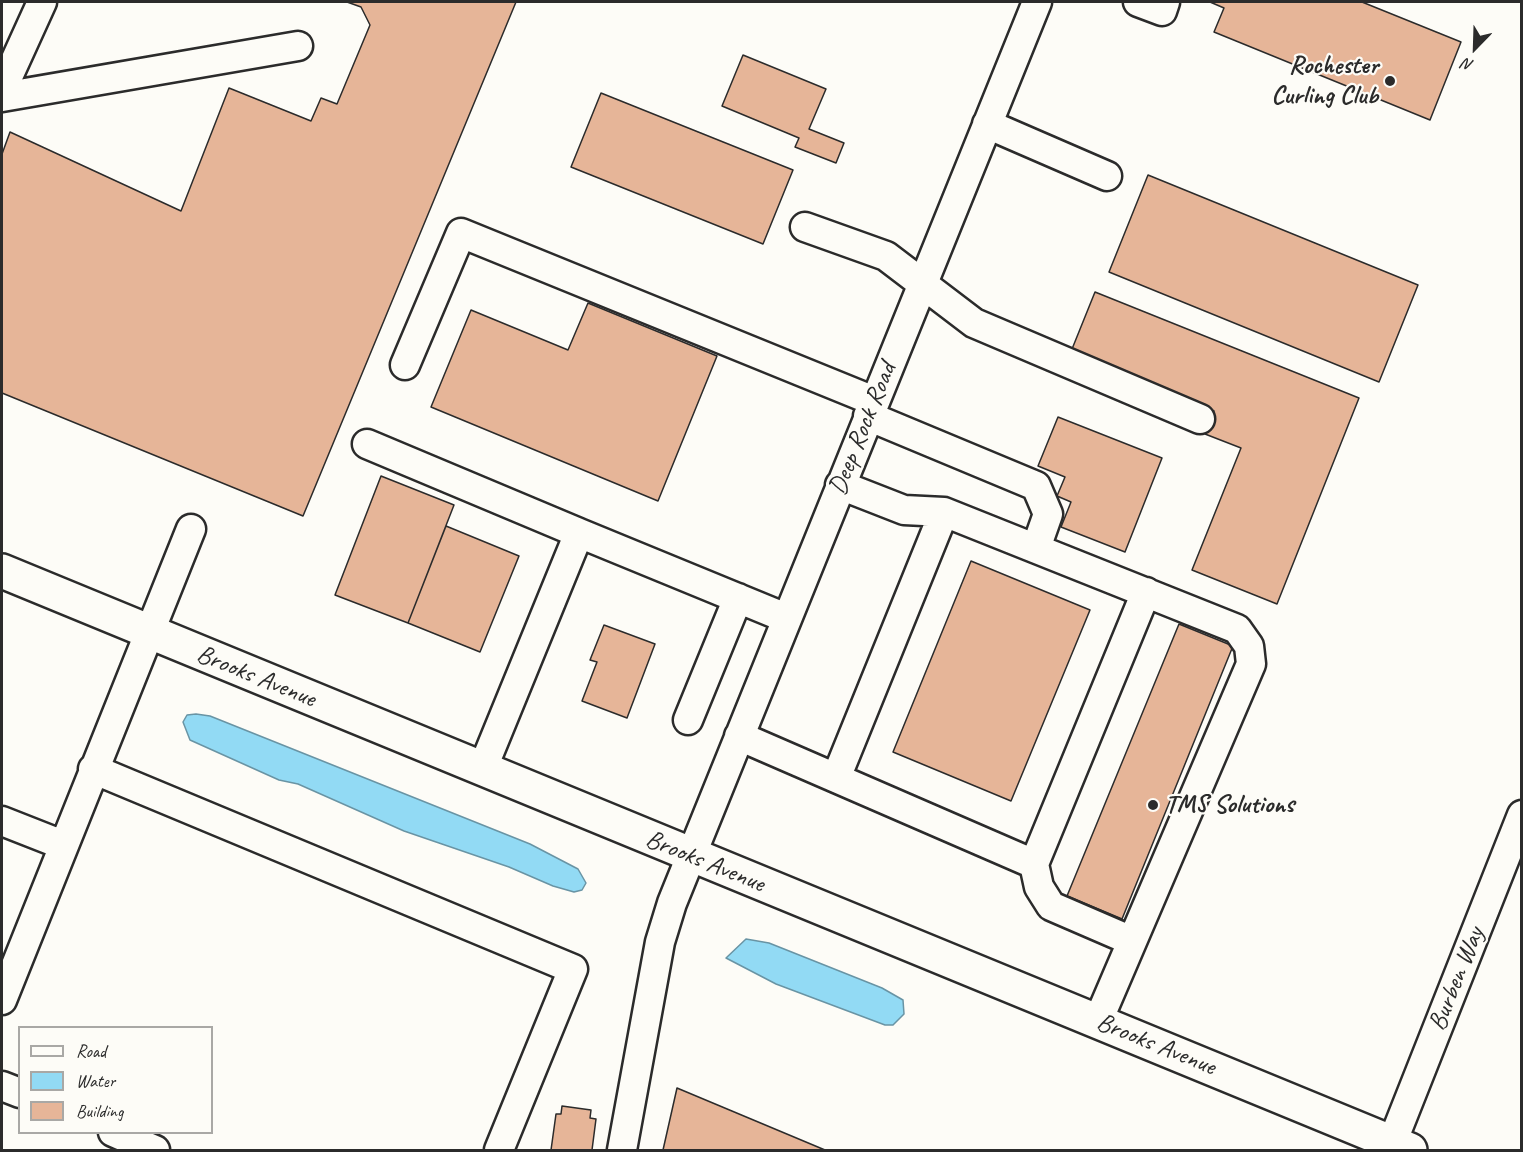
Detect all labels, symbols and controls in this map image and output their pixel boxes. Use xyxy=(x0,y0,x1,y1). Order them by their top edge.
north arrow xyxy=(1445,18,1505,78)
place label: Rochester Curling Club xyxy=(1271,50,1378,112)
text: N xyxy=(1460,53,1476,76)
marker: Rochester Curling Club xyxy=(1383,74,1397,88)
street label: Deep Rock Road xyxy=(822,358,904,500)
street label: Brooks Avenue xyxy=(192,639,320,715)
place label: TMS Solutions xyxy=(1165,789,1294,821)
marker: TMS Solutions xyxy=(1146,798,1160,812)
street label: Brooks Avenue xyxy=(641,824,769,900)
street label: Burben Way xyxy=(1422,923,1492,1035)
street label: Brooks Avenue xyxy=(1092,1007,1220,1083)
legend xyxy=(18,1026,213,1134)
text: Road xyxy=(76,1040,106,1062)
text: Water xyxy=(76,1070,115,1092)
text: Building xyxy=(76,1100,123,1122)

